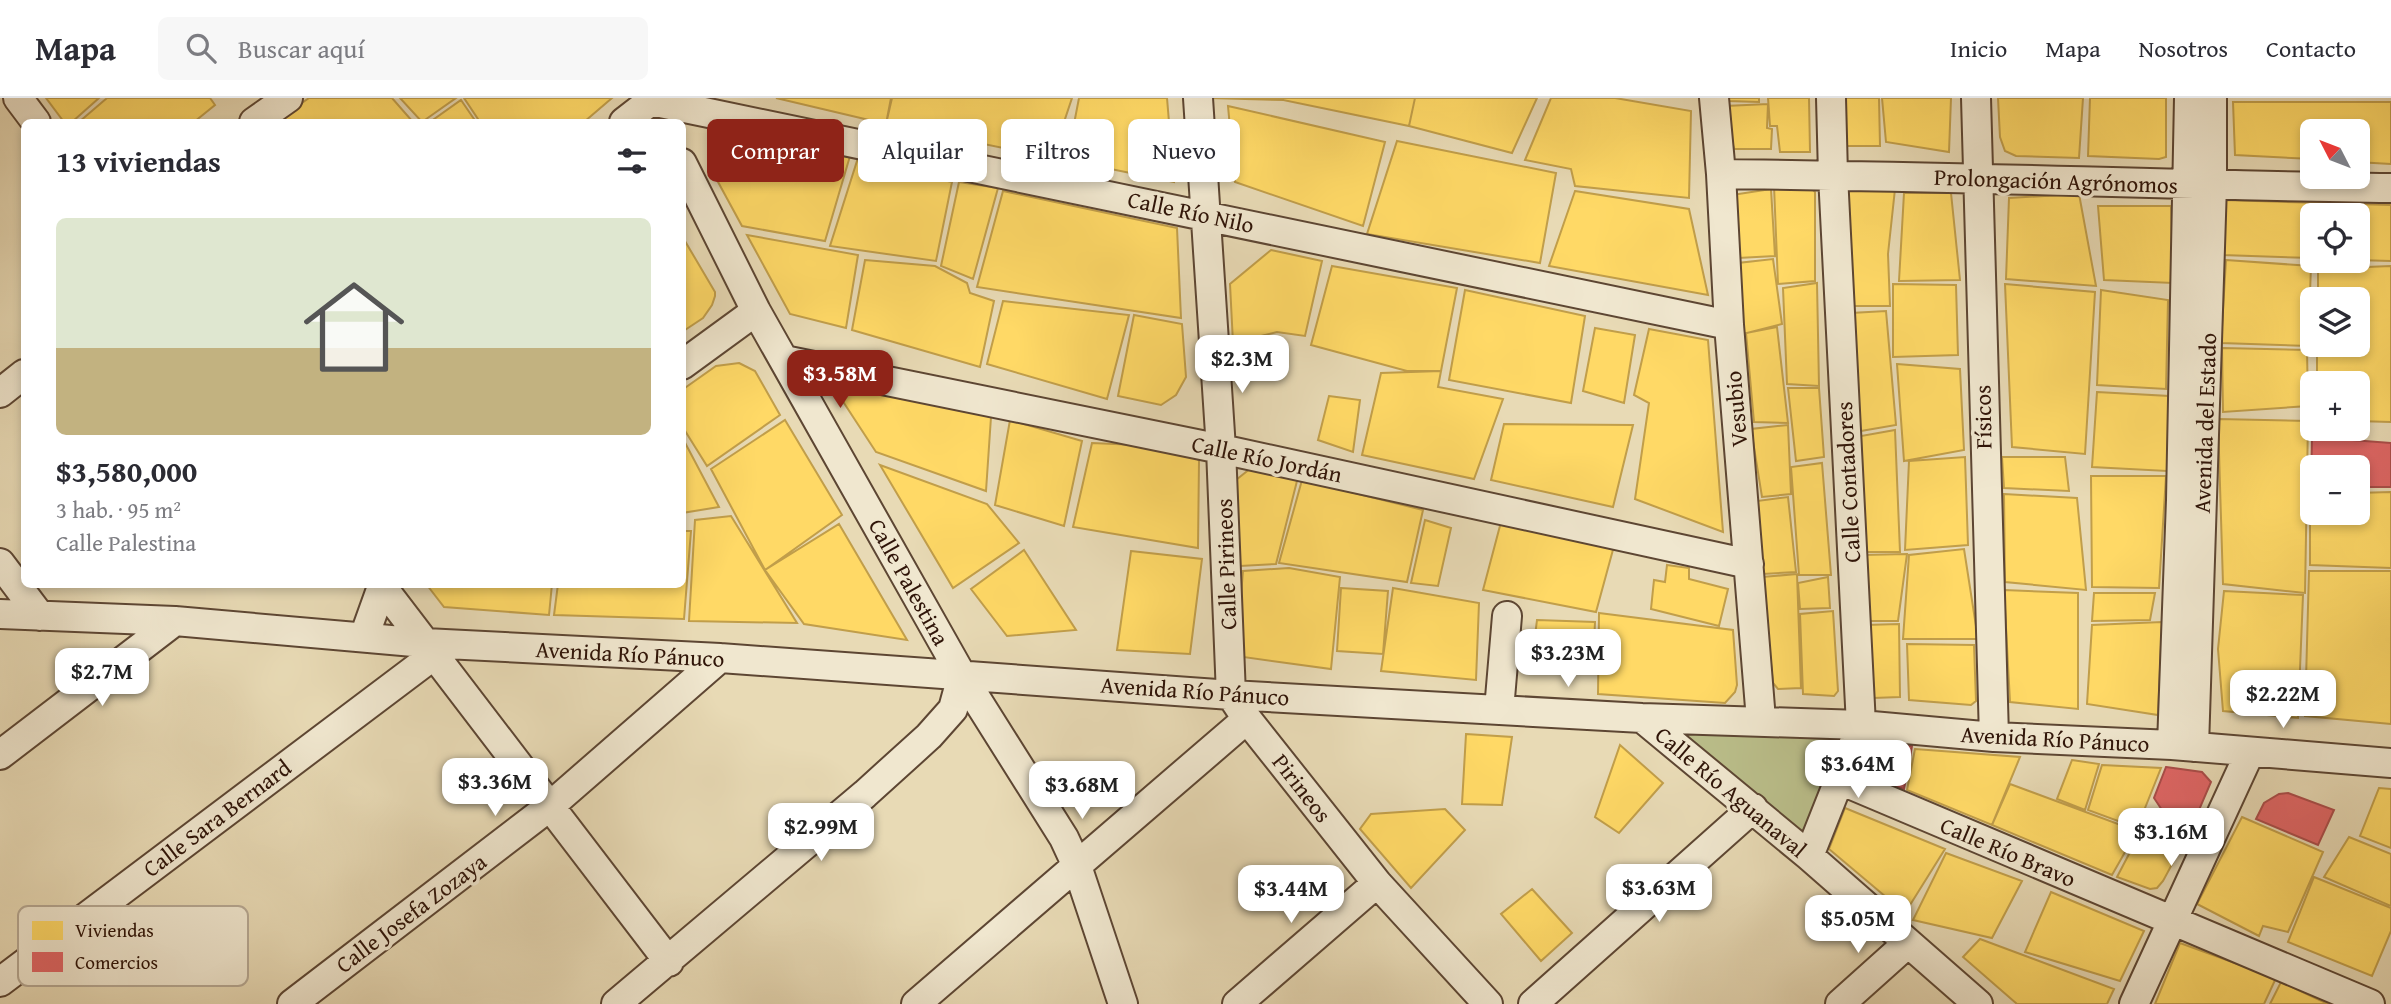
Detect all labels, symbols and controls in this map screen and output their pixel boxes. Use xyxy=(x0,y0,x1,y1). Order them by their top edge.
search box xyxy=(158,17,648,80)
text: Mapa xyxy=(35,24,116,72)
icon: search xyxy=(182,29,220,67)
text: Buscar aquí xyxy=(238,29,365,68)
text: Inicio xyxy=(1950,31,2007,66)
text: Mapa xyxy=(2045,31,2101,66)
text: Nosotros xyxy=(2139,31,2228,66)
text: Contacto xyxy=(2266,31,2356,66)
chip: Comprar xyxy=(707,119,844,182)
chip: Alquilar xyxy=(858,119,987,182)
chip: Filtros xyxy=(1001,119,1114,182)
chip: Nuevo xyxy=(1128,119,1240,182)
north arrow xyxy=(2300,119,2370,189)
map controls xyxy=(2300,119,2370,525)
text: 13 viviendas xyxy=(56,139,221,183)
icon: filters xyxy=(613,142,651,180)
street label: Prolongación Agrónomos xyxy=(1934,160,2178,201)
street label: Calle Río Nilo xyxy=(1125,182,1257,241)
button: locate xyxy=(2300,203,2370,273)
icon: home xyxy=(291,264,417,390)
button: layers xyxy=(2300,287,2370,357)
street label: Avenida del Estado xyxy=(2185,332,2224,514)
pin: $2.3M xyxy=(1193,336,1291,395)
text: $2.3M xyxy=(1211,341,1273,374)
pin: $3.58M xyxy=(783,350,897,410)
text: $3.58M xyxy=(803,356,877,389)
street label: Vesubio xyxy=(1716,370,1755,448)
button: + xyxy=(2300,371,2370,441)
street label: Físicos xyxy=(1965,385,2000,449)
street label: Calle Contadores xyxy=(1827,401,1868,563)
street label: Calle Río Jordán xyxy=(1189,426,1345,491)
text: $3,580,000 xyxy=(56,449,197,493)
button: − xyxy=(2300,455,2370,525)
text: 3 hab. · 95 m² xyxy=(56,493,181,526)
street label: Calle Pirineos xyxy=(1207,498,1244,630)
street label: Calle Palestina xyxy=(861,512,958,651)
text: Calle Palestina xyxy=(56,526,196,559)
pin: $3.23M xyxy=(1511,630,1625,689)
street label: Avenida Río Pánuco xyxy=(535,632,725,675)
text: $3.23M xyxy=(1531,635,1605,668)
pin: $2.7M xyxy=(53,648,151,708)
text: $2.7M xyxy=(71,654,133,687)
street label: Avenida Río Pánuco xyxy=(1100,667,1291,714)
pin: $2.22M xyxy=(2226,670,2340,730)
text: $2.22M xyxy=(2246,676,2320,709)
street label: Avenida Río Pánuco xyxy=(1960,717,2150,760)
street label: Calle Río Aguanaval xyxy=(1648,718,1814,865)
pin: $3.64M xyxy=(1801,740,1915,800)
street label: Pirineos xyxy=(1265,746,1340,829)
text: $3.64M xyxy=(1821,746,1895,779)
street label: Calle Sara Bernard xyxy=(136,750,298,884)
pin: $3.36M xyxy=(438,758,552,818)
pin: $3.68M xyxy=(1025,762,1139,821)
text: $3.36M xyxy=(458,764,532,797)
text: $3.68M xyxy=(1045,767,1119,800)
pin: $2.99M xyxy=(764,804,878,863)
street label: Calle Río Bravo xyxy=(1935,808,2081,895)
pin: $3.16M xyxy=(2114,808,2228,868)
text: $2.99M xyxy=(784,809,858,842)
text: $3.16M xyxy=(2134,814,2208,847)
street label: Calle Josefa Zozaya xyxy=(328,845,493,980)
pin: $3.63M xyxy=(1602,864,1716,924)
pin: $3.44M xyxy=(1234,866,1348,925)
text: $3.63M xyxy=(1622,870,1696,903)
text: $3.44M xyxy=(1254,871,1328,904)
pin: $5.05M xyxy=(1801,896,1915,955)
text: $5.05M xyxy=(1821,901,1895,934)
legend xyxy=(18,906,248,986)
text: Viviendas xyxy=(75,916,154,944)
text: Comercios xyxy=(75,948,158,976)

